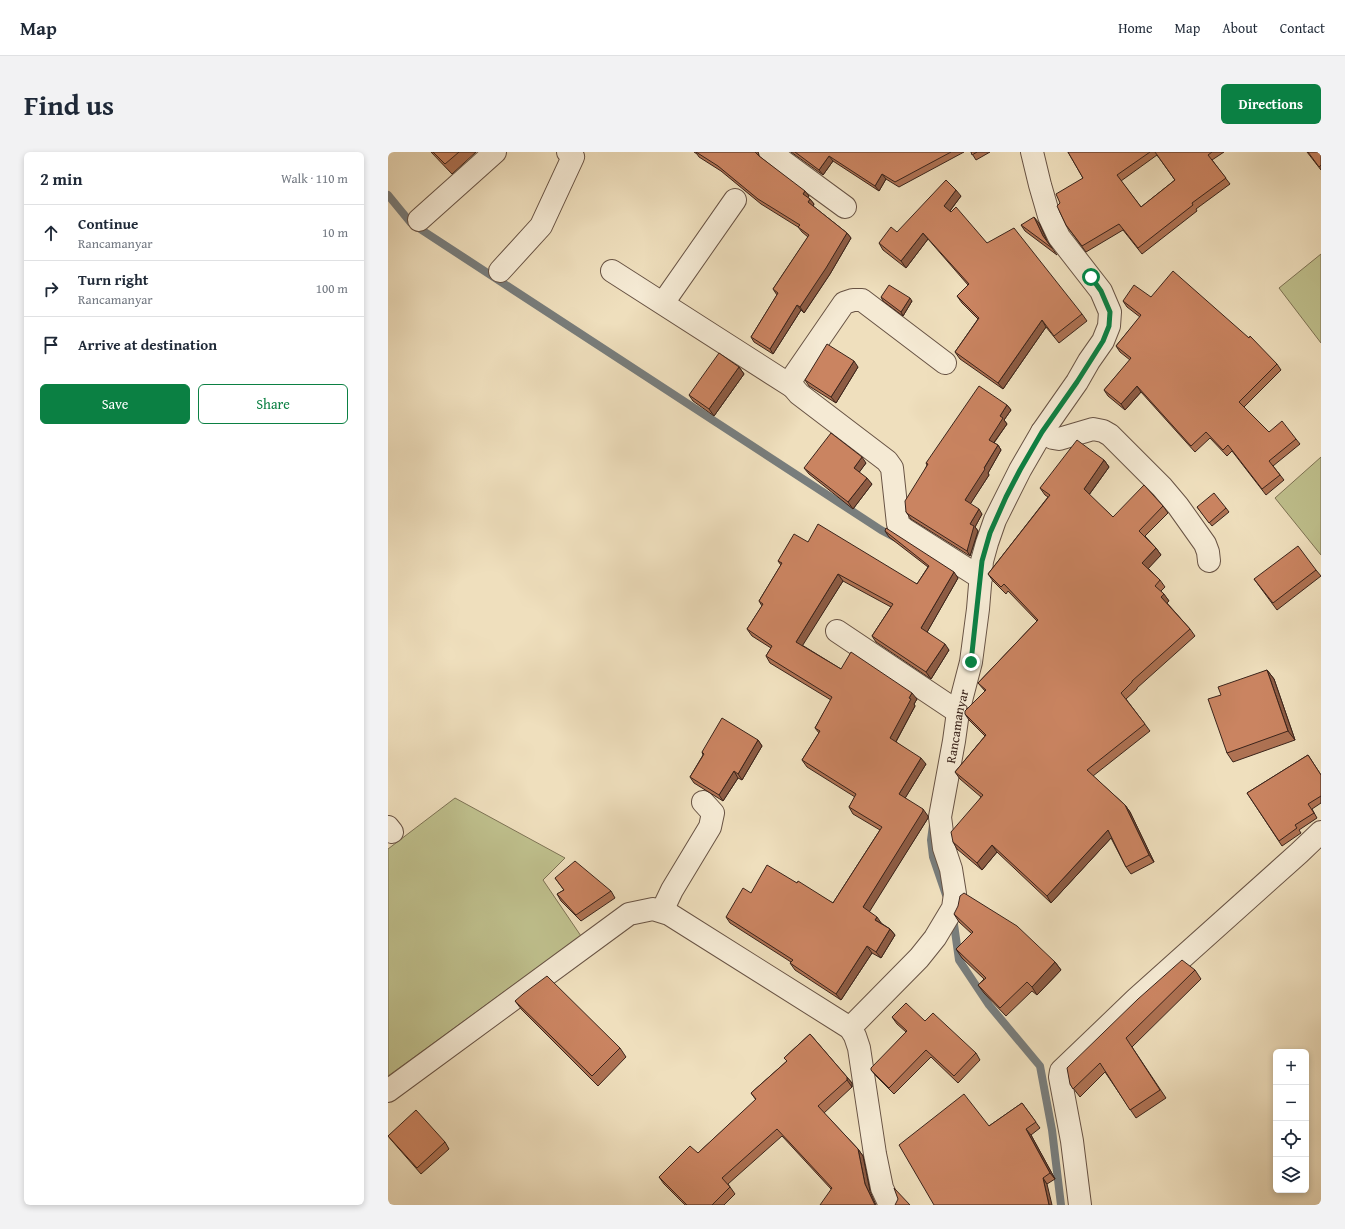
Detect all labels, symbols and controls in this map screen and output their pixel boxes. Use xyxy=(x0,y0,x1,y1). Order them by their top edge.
text: Map xyxy=(20,14,57,42)
text: Home xyxy=(1118,18,1153,38)
text: Map xyxy=(1175,18,1200,38)
text: About xyxy=(1222,18,1258,38)
text: Contact xyxy=(1280,18,1325,38)
text: Find us xyxy=(24,84,114,125)
button: Directions xyxy=(1221,84,1321,124)
text: 2 min xyxy=(40,166,82,191)
text: Walk · 110 m xyxy=(281,169,348,188)
text: Continue xyxy=(78,213,139,234)
icon: ahead xyxy=(40,222,62,244)
text: 10 m xyxy=(322,223,348,242)
text: Rancamanyar xyxy=(78,234,153,253)
route start xyxy=(1082,268,1100,286)
text: Turn right xyxy=(78,269,149,290)
icon: right xyxy=(40,278,62,300)
text: 100 m xyxy=(316,279,348,298)
text: Rancamanyar xyxy=(78,290,153,309)
icon: arrive xyxy=(40,334,62,356)
text: Arrive at destination xyxy=(78,334,217,355)
button: Save xyxy=(40,384,190,424)
button: Share xyxy=(198,384,348,424)
route end xyxy=(962,653,980,671)
street label: Rancamanyar xyxy=(941,687,974,765)
map controls xyxy=(1273,1049,1309,1193)
button: + xyxy=(1273,1049,1309,1085)
button: − xyxy=(1273,1085,1309,1121)
button: locate xyxy=(1273,1121,1309,1157)
button: layers xyxy=(1273,1157,1309,1193)

